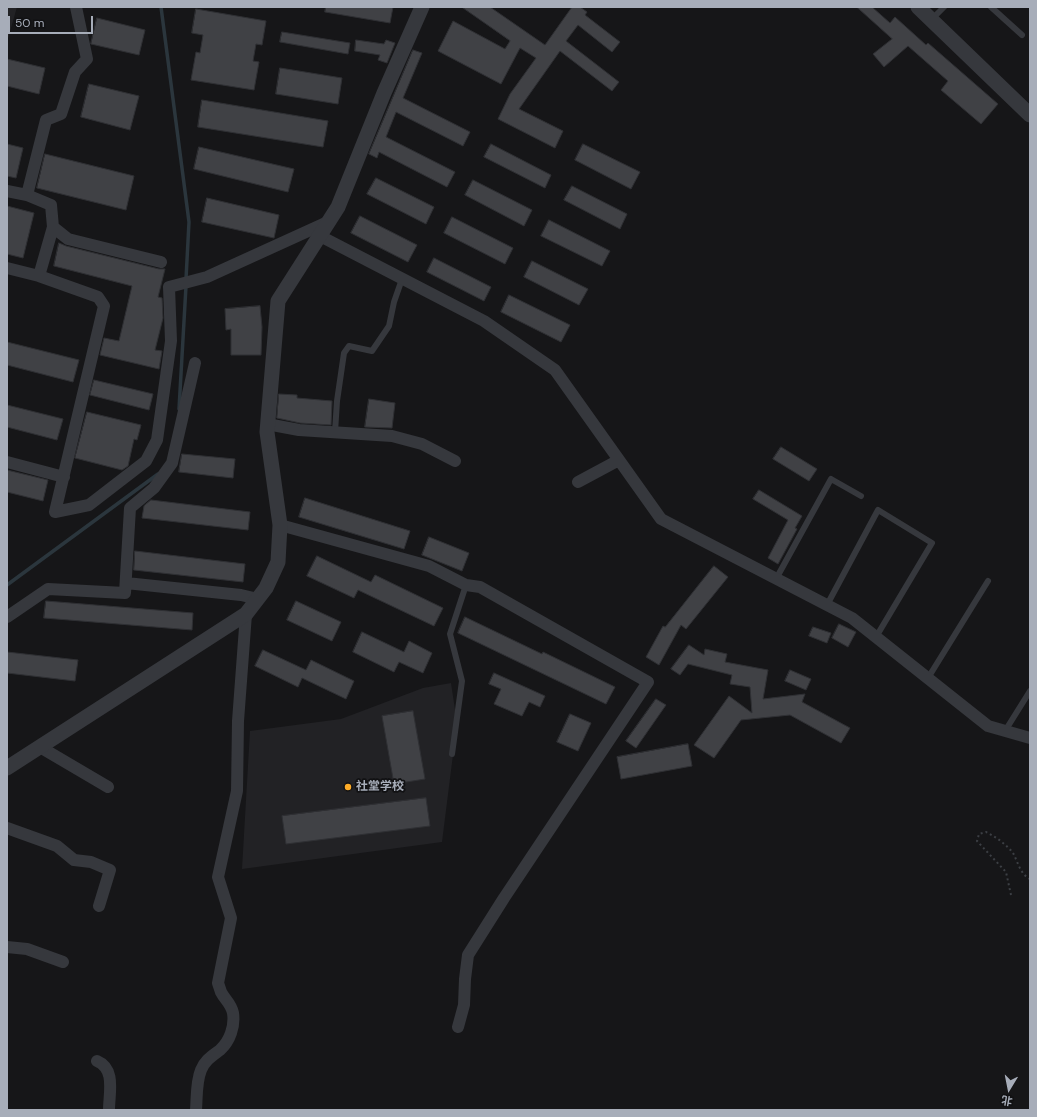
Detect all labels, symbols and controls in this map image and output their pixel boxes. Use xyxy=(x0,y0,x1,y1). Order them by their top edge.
scale bar xyxy=(10,8,95,34)
text: 50 m xyxy=(15,15,44,31)
place label: 社堂学校 xyxy=(356,780,404,794)
marker: 社堂学校 xyxy=(343,782,353,792)
north arrow xyxy=(989,1069,1029,1109)
text: 北 xyxy=(1000,1093,1014,1109)

